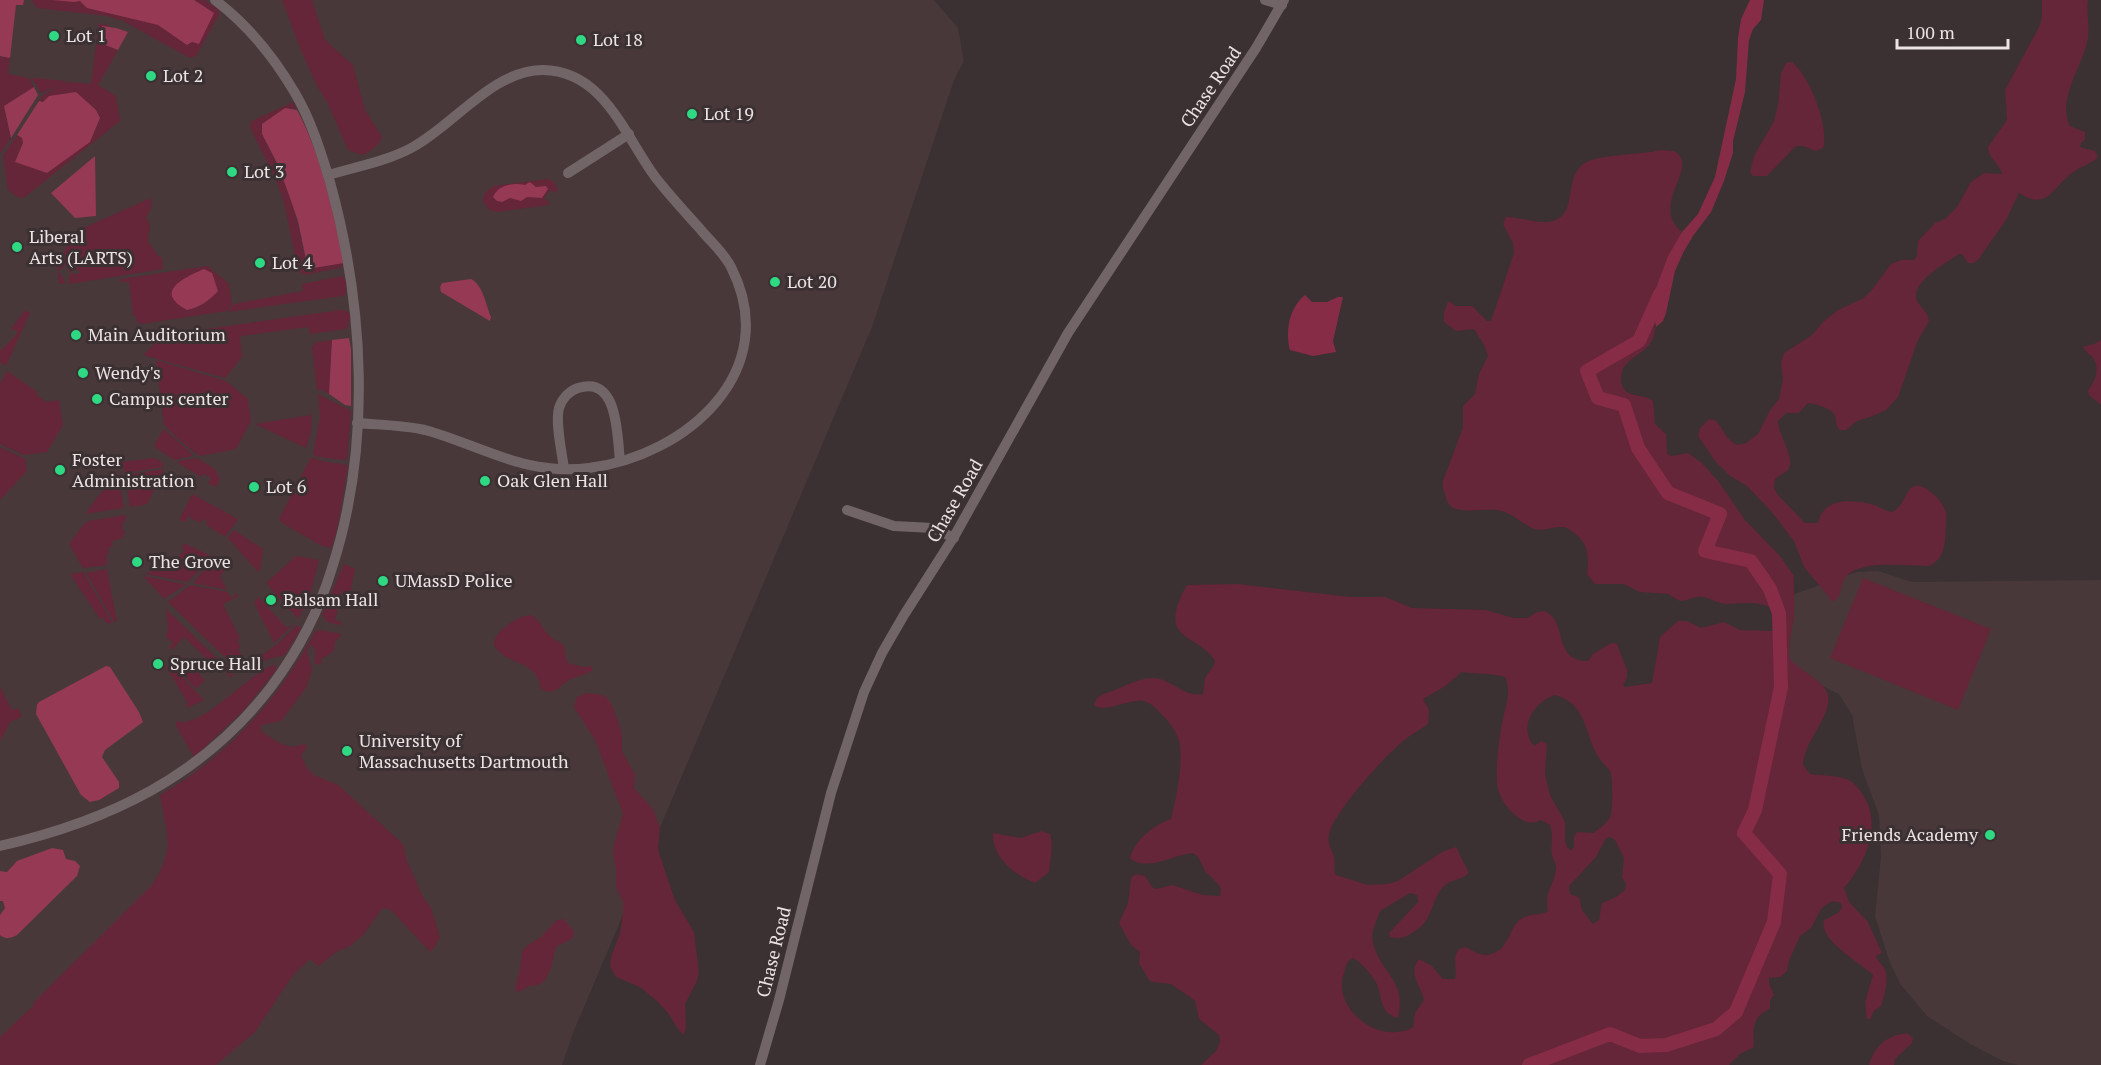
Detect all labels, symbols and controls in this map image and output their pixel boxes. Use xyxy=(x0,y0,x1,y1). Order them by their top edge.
scale bar xyxy=(1897,12,2008,50)
text: 100 m xyxy=(1906,20,1955,44)
place label: Lot 1 xyxy=(66,23,106,47)
place label: Lot 18 xyxy=(593,27,643,51)
marker: Lot 1 xyxy=(47,29,61,43)
marker: Lot 18 xyxy=(574,33,588,47)
street label: Chase Road xyxy=(1174,41,1246,132)
place label: Lot 2 xyxy=(163,63,203,87)
marker: Lot 2 xyxy=(144,69,158,83)
place label: Lot 19 xyxy=(704,101,754,125)
marker: Lot 19 xyxy=(685,107,699,121)
place label: Lot 3 xyxy=(244,159,284,183)
marker: Lot 3 xyxy=(225,165,239,179)
place label: Liberal Arts (LARTS) xyxy=(29,224,133,269)
marker: Liberal Arts (LARTS) xyxy=(10,240,24,254)
place label: Lot 4 xyxy=(272,250,313,274)
marker: Lot 4 xyxy=(253,256,267,270)
place label: Lot 20 xyxy=(787,269,837,293)
marker: Lot 20 xyxy=(768,275,782,289)
place label: Main Auditorium xyxy=(88,322,226,346)
marker: Main Auditorium xyxy=(69,328,83,342)
place label: Wendy's xyxy=(95,360,161,384)
marker: Wendy's xyxy=(76,366,90,380)
place label: Campus center xyxy=(109,386,228,410)
marker: Campus center xyxy=(90,392,104,406)
place label: Foster Administration xyxy=(72,447,195,492)
street label: Chase Road xyxy=(921,454,988,547)
marker: Foster Administration xyxy=(53,463,67,477)
place label: Oak Glen Hall xyxy=(497,468,608,492)
place label: Lot 6 xyxy=(266,474,307,498)
marker: Oak Glen Hall xyxy=(478,474,492,488)
marker: Lot 6 xyxy=(247,480,261,494)
place label: The Grove xyxy=(149,549,231,573)
marker: The Grove xyxy=(130,555,144,569)
place label: UMassD Police xyxy=(395,568,513,592)
marker: UMassD Police xyxy=(376,574,390,588)
place label: Balsam Hall xyxy=(283,587,378,611)
marker: Balsam Hall xyxy=(264,593,278,607)
place label: Spruce Hall xyxy=(170,651,262,675)
marker: Spruce Hall xyxy=(151,657,165,671)
place label: University of Massachusetts Dartmouth xyxy=(359,728,569,773)
marker: University of Massachusetts Dartmouth xyxy=(340,744,354,758)
place label: Friends Academy xyxy=(1842,822,1979,846)
marker: Friends Academy xyxy=(1983,828,1997,842)
street label: Chase Road xyxy=(750,904,796,1000)

